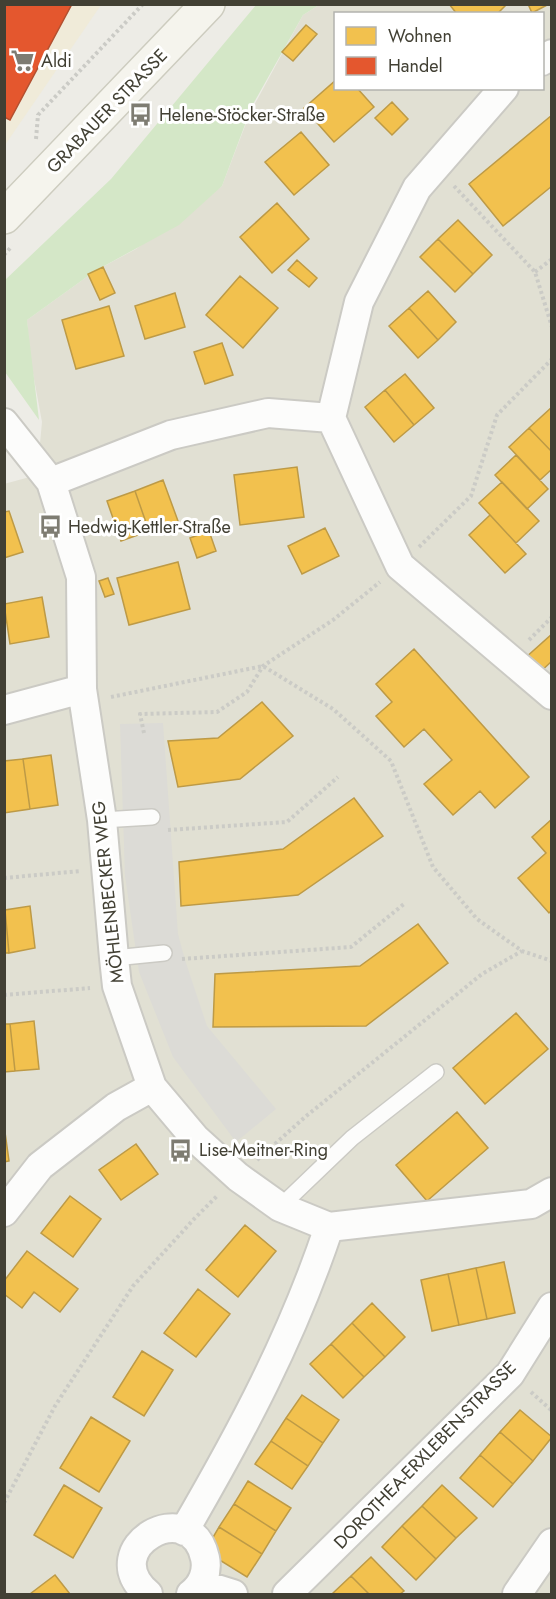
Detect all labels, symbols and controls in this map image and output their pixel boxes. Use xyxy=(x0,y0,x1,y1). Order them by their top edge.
legend xyxy=(334,12,544,90)
text: Wohnen xyxy=(388,23,452,49)
street label: GRABAUER STRASSE xyxy=(41,43,173,179)
supermarket icon: Aldi xyxy=(10,48,36,74)
place label: Aldi xyxy=(41,48,72,74)
text: Handel xyxy=(388,53,443,79)
bus stop icon: Helene-Stöcker-Straße xyxy=(128,102,154,128)
place label: Helene-Stöcker-Straße xyxy=(159,102,325,128)
bus stop icon: Hedwig-Kettler-Straße xyxy=(37,514,63,540)
place label: Hedwig-Kettler-Straße xyxy=(68,514,231,540)
street label: MÖHLENBECKER WEG xyxy=(85,800,130,984)
bus stop icon: Lise-Meitner-Ring xyxy=(168,1137,194,1163)
place label: Lise-Meitner-Ring xyxy=(199,1137,328,1163)
street label: DOROTHEA-ERXLEBEN-STRASSE xyxy=(328,1355,522,1555)

